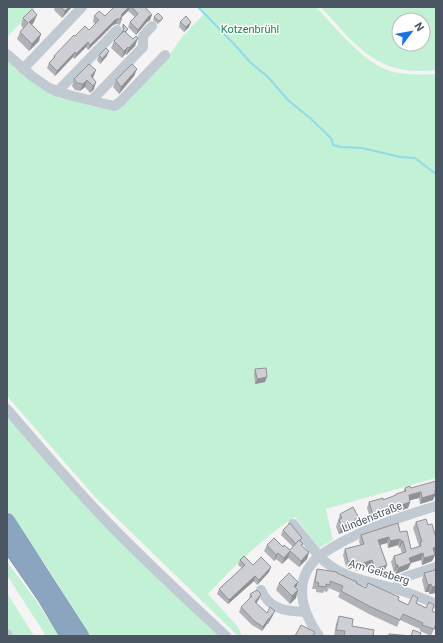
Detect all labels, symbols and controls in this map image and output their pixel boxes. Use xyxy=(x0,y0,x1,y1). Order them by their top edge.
north arrow xyxy=(391,12,431,52)
text: N xyxy=(411,20,427,34)
park label: Kotzenbrühl xyxy=(221,23,279,36)
street label: Lindenstraße xyxy=(340,499,404,535)
street label: Am Geisberg xyxy=(347,557,411,587)

